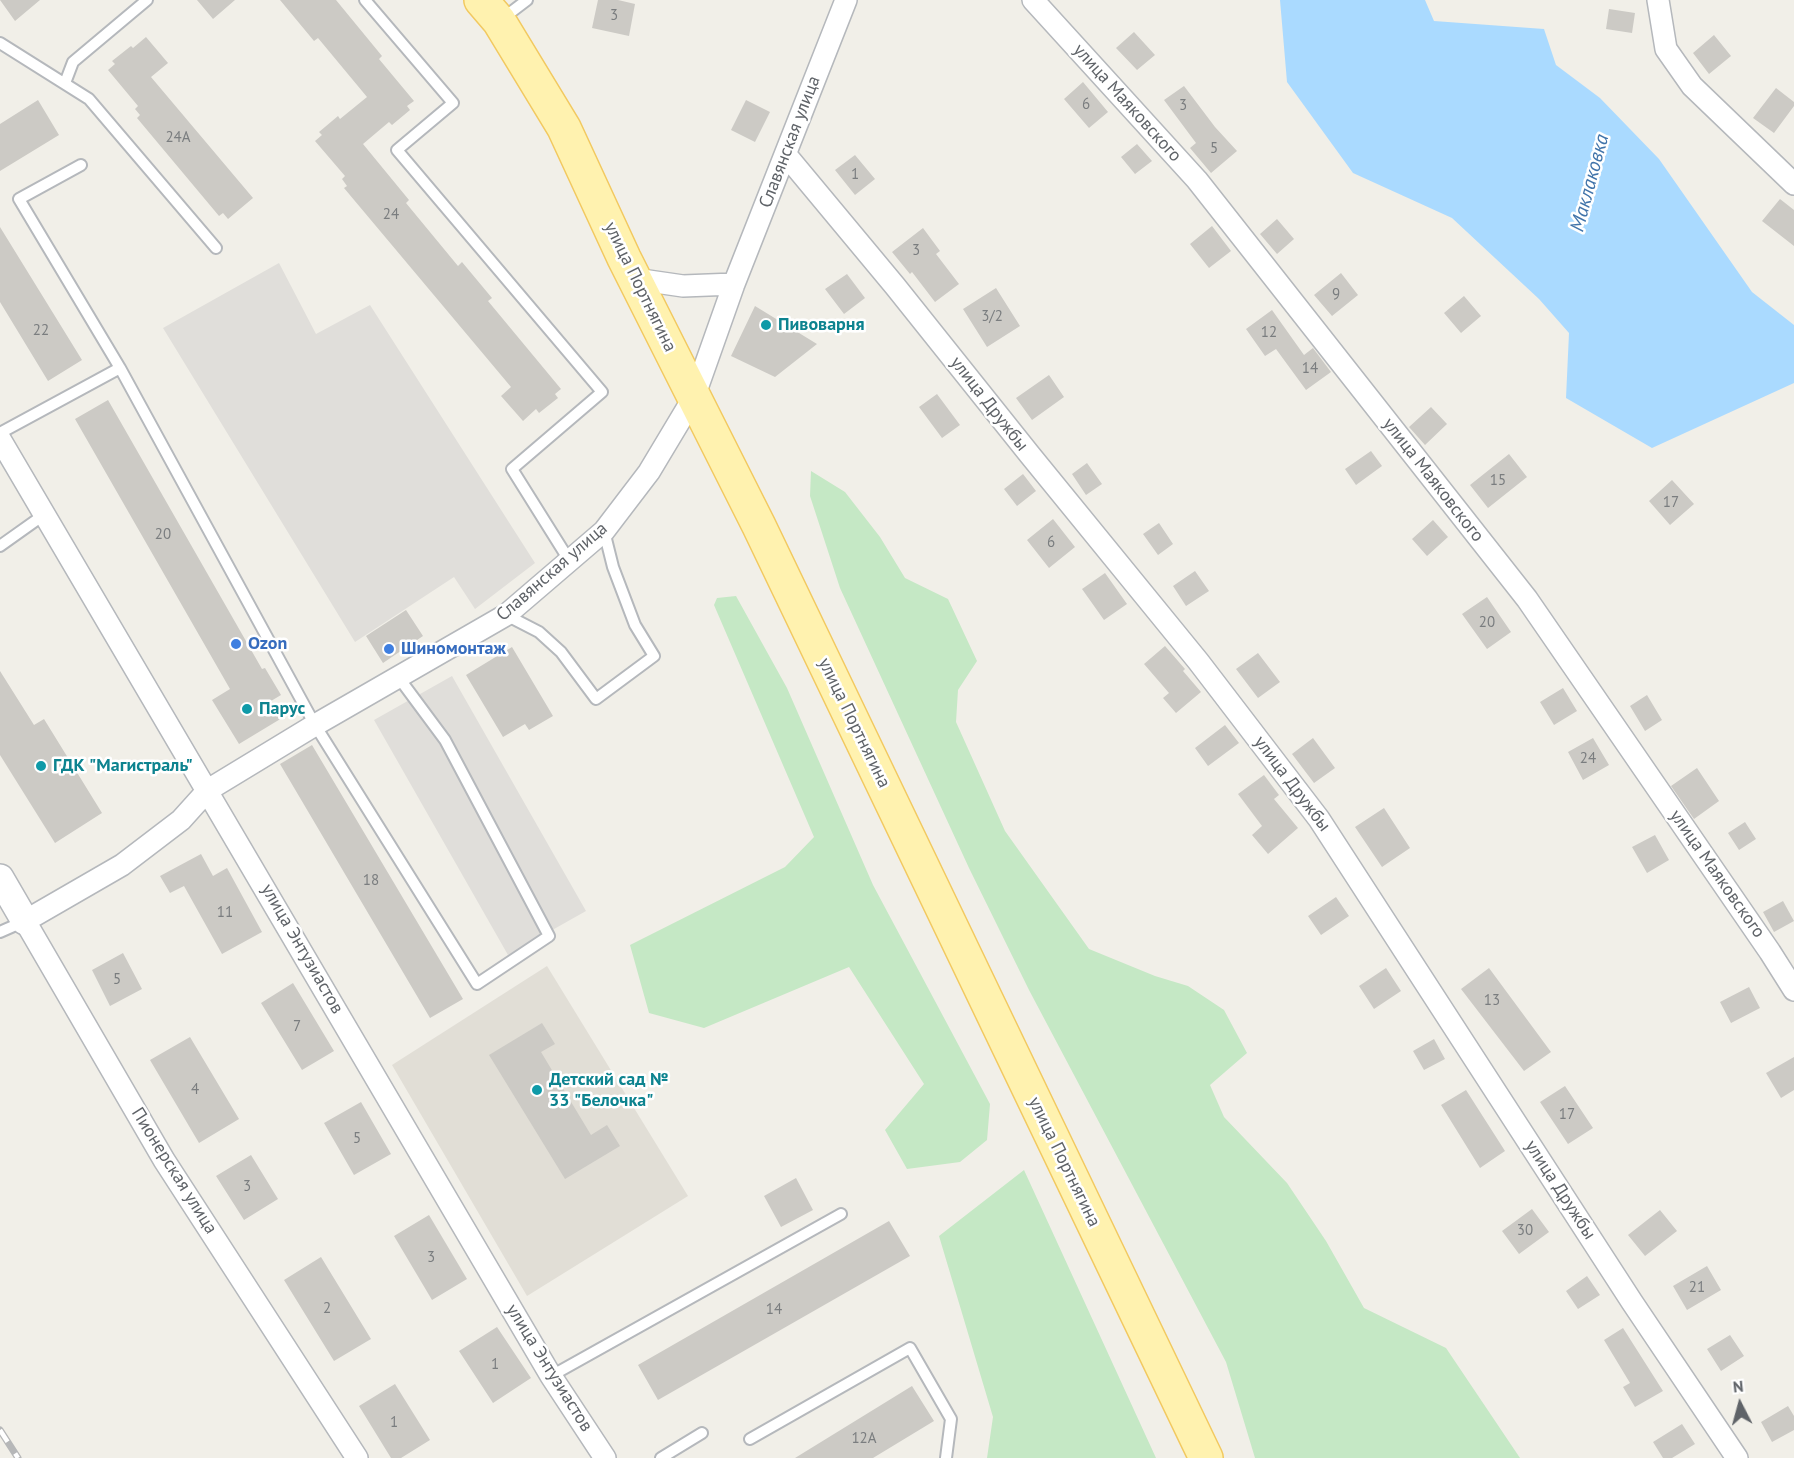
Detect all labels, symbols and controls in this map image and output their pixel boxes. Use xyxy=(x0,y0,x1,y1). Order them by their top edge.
house number: 3 xyxy=(610,7,618,25)
street label: улица Маяковского xyxy=(1068,39,1186,167)
street label: Славянская улица xyxy=(755,73,825,211)
house number: 6 xyxy=(1082,96,1090,114)
house number: 3 xyxy=(1179,97,1187,115)
house number: 24А xyxy=(165,129,191,147)
water label: Маклаковка xyxy=(1566,132,1614,234)
house number: 5 xyxy=(1210,140,1218,158)
house number: 1 xyxy=(851,166,859,184)
house number: 24 xyxy=(383,206,399,224)
street label: улица Портнягина xyxy=(599,218,681,356)
house number: 3 xyxy=(912,242,920,260)
house number: 9 xyxy=(1332,286,1340,304)
house number: 3/2 xyxy=(981,308,1003,326)
place label: Пивоварня xyxy=(778,314,865,336)
marker: Пивоварня xyxy=(759,318,773,332)
house number: 22 xyxy=(33,322,49,340)
house number: 12 xyxy=(1261,324,1277,342)
street label: улица Дружбы xyxy=(945,352,1033,456)
house number: 14 xyxy=(1302,360,1318,378)
street label: улица Маяковского xyxy=(1378,414,1488,546)
house number: 15 xyxy=(1490,472,1506,490)
house number: 17 xyxy=(1663,494,1679,512)
street label: Славянская улица xyxy=(492,518,612,626)
house number: 20 xyxy=(155,526,171,544)
house number: 6 xyxy=(1047,534,1055,552)
house number: 20 xyxy=(1479,614,1495,632)
place label: Ozon xyxy=(248,633,287,655)
marker: Ozon xyxy=(229,637,243,651)
place label: Шиномонтаж xyxy=(401,638,506,660)
marker: Шиномонтаж xyxy=(382,642,396,656)
street label: улица Портнягина xyxy=(813,654,895,792)
place label: Парус xyxy=(259,698,305,720)
marker: Парус xyxy=(240,702,254,716)
street label: улица Дружбы xyxy=(1249,732,1335,836)
house number: 24 xyxy=(1580,750,1596,768)
place label: ГДК "Магистраль" xyxy=(53,755,193,777)
marker: ГДК "Магистраль" xyxy=(34,759,48,773)
street label: улица Маяковского xyxy=(1665,806,1769,942)
house number: 18 xyxy=(363,872,379,890)
street label: улица Энтузиастов xyxy=(256,880,348,1018)
house number: 11 xyxy=(217,904,233,922)
house number: 5 xyxy=(113,971,121,989)
house number: 13 xyxy=(1484,992,1500,1010)
house number: 7 xyxy=(293,1018,301,1036)
place label: Детский сад № 33 "Белочка" xyxy=(549,1069,668,1112)
house number: 4 xyxy=(191,1081,199,1099)
marker: Детский сад № 33 "Белочка" xyxy=(530,1083,544,1097)
street label: улица Портнягина xyxy=(1023,1093,1105,1231)
street label: Пионерская улица xyxy=(126,1104,222,1238)
house number: 17 xyxy=(1559,1106,1575,1124)
house number: 5 xyxy=(353,1130,361,1148)
street label: улица Дружбы xyxy=(1520,1136,1600,1244)
house number: 3 xyxy=(243,1178,251,1196)
house number: 30 xyxy=(1517,1222,1533,1240)
house number: 3 xyxy=(427,1249,435,1267)
house number: 21 xyxy=(1689,1279,1705,1297)
house number: 2 xyxy=(323,1300,331,1318)
street label: улица Энтузиастов xyxy=(501,1300,597,1436)
house number: 14 xyxy=(766,1301,782,1319)
house number: 1 xyxy=(491,1356,499,1374)
north arrow xyxy=(1710,1374,1770,1434)
text: N xyxy=(1732,1376,1744,1397)
house number: 1 xyxy=(390,1414,398,1432)
house number: 12А xyxy=(851,1430,877,1448)

